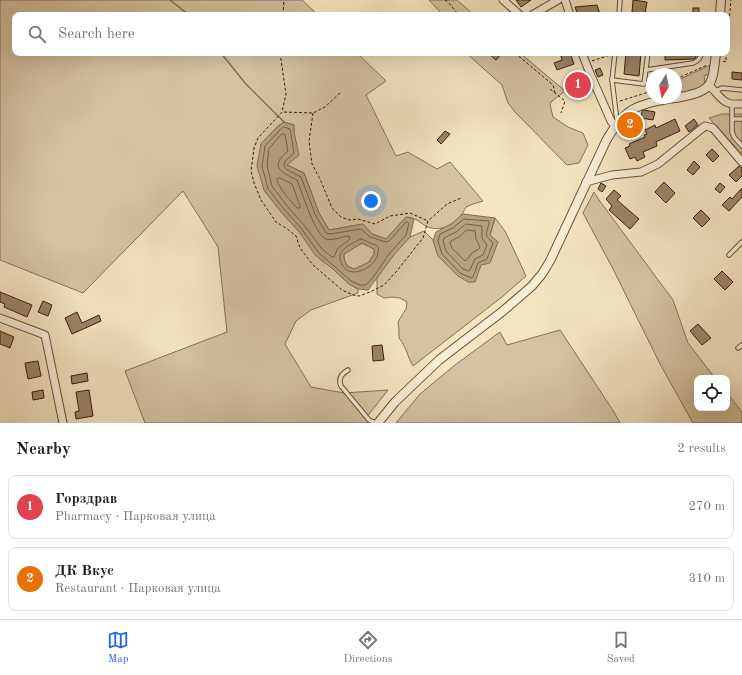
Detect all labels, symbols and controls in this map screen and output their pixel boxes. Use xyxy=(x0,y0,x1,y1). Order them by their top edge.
search box xyxy=(12,12,730,56)
icon: search xyxy=(26,23,48,45)
text: Search here xyxy=(58,27,135,42)
north arrow xyxy=(646,68,682,104)
pin: 1 xyxy=(565,70,591,100)
pin: 2 xyxy=(617,110,643,140)
your location xyxy=(361,191,381,211)
map controls xyxy=(694,375,730,411)
button: locate xyxy=(694,375,730,411)
text: Nearby xyxy=(16,441,71,458)
text: 2 results xyxy=(677,442,726,455)
text: Горздрав xyxy=(55,492,117,507)
text: 1 xyxy=(26,500,34,513)
text: 270 m xyxy=(688,500,725,513)
text: Pharmacy · Парковая улица xyxy=(55,510,216,523)
text: ДК Вкус xyxy=(55,564,114,579)
text: 2 xyxy=(26,572,34,585)
text: 310 m xyxy=(688,572,725,585)
text: Restaurant · Парковая улица xyxy=(55,582,221,595)
tab: Map xyxy=(107,629,129,667)
tab: Directions xyxy=(344,629,392,667)
tab: Saved xyxy=(607,629,635,667)

